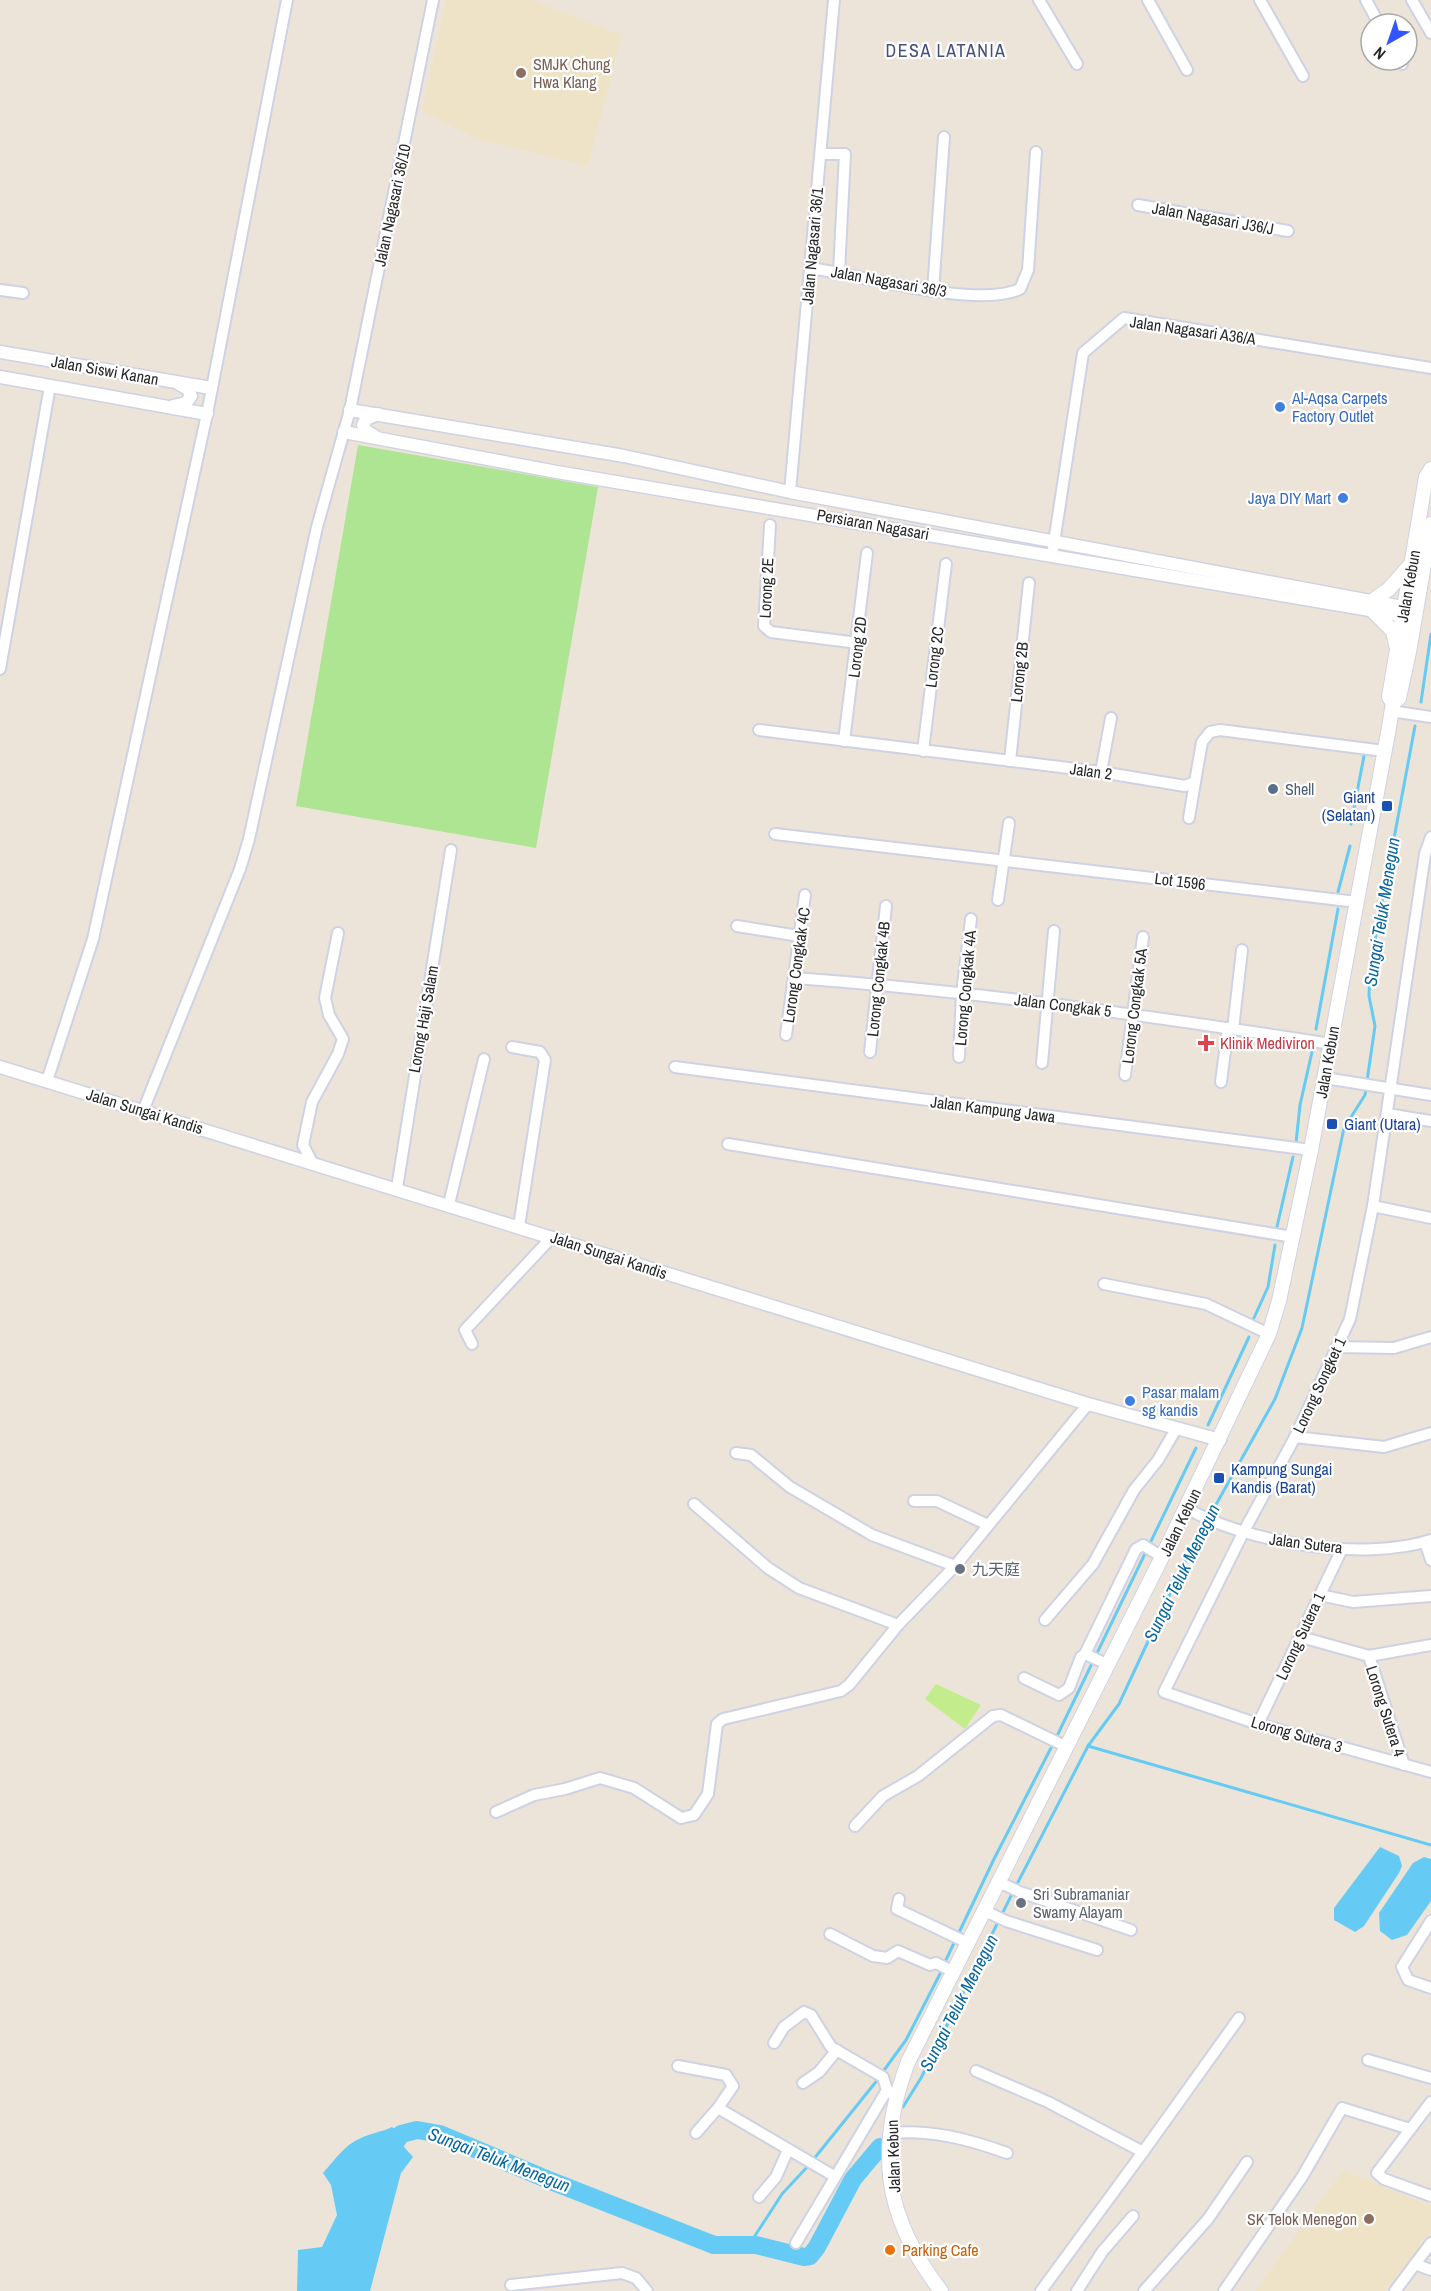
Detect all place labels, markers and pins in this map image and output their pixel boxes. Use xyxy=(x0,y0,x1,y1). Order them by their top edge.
place label: SMJK Chung Hwa Klang xyxy=(533,53,611,93)
marker: SMJK Chung Hwa Klang xyxy=(514,66,528,80)
place label: Al-Aqsa Carpets Factory Outlet xyxy=(1291,387,1388,427)
marker: Al-Aqsa Carpets Factory Outlet xyxy=(1273,400,1287,414)
place label: Jaya DIY Mart xyxy=(1248,487,1331,509)
marker: Jaya DIY Mart xyxy=(1336,491,1350,505)
place label: Shell xyxy=(1285,778,1314,800)
marker: Shell xyxy=(1266,782,1280,796)
place label: Giant (Selatan) xyxy=(1322,786,1375,826)
marker: Giant (Selatan) xyxy=(1380,799,1394,813)
place label: Klinik Mediviron xyxy=(1220,1032,1315,1054)
marker: Klinik Mediviron xyxy=(1197,1034,1215,1052)
place label: Giant (Utara) xyxy=(1344,1113,1421,1135)
marker: Giant (Utara) xyxy=(1325,1117,1339,1131)
place label: Pasar malam sg kandis xyxy=(1142,1381,1219,1421)
marker: Pasar malam sg kandis xyxy=(1123,1394,1137,1408)
place label: Kampung Sungai Kandis (Barat) xyxy=(1231,1458,1332,1498)
marker: Kampung Sungai Kandis (Barat) xyxy=(1212,1471,1226,1485)
place label: 九天庭 xyxy=(972,1558,1020,1580)
marker: 九天庭 xyxy=(953,1562,967,1576)
place label: Sri Subramaniar Swamy Alayam xyxy=(1033,1883,1130,1923)
marker: Sri Subramaniar Swamy Alayam xyxy=(1014,1896,1028,1910)
place label: SK Telok Menegon xyxy=(1247,2208,1357,2230)
marker: SK Telok Menegon xyxy=(1362,2212,1376,2226)
place label: Parking Cafe xyxy=(902,2239,979,2261)
marker: Parking Cafe xyxy=(883,2243,897,2257)

